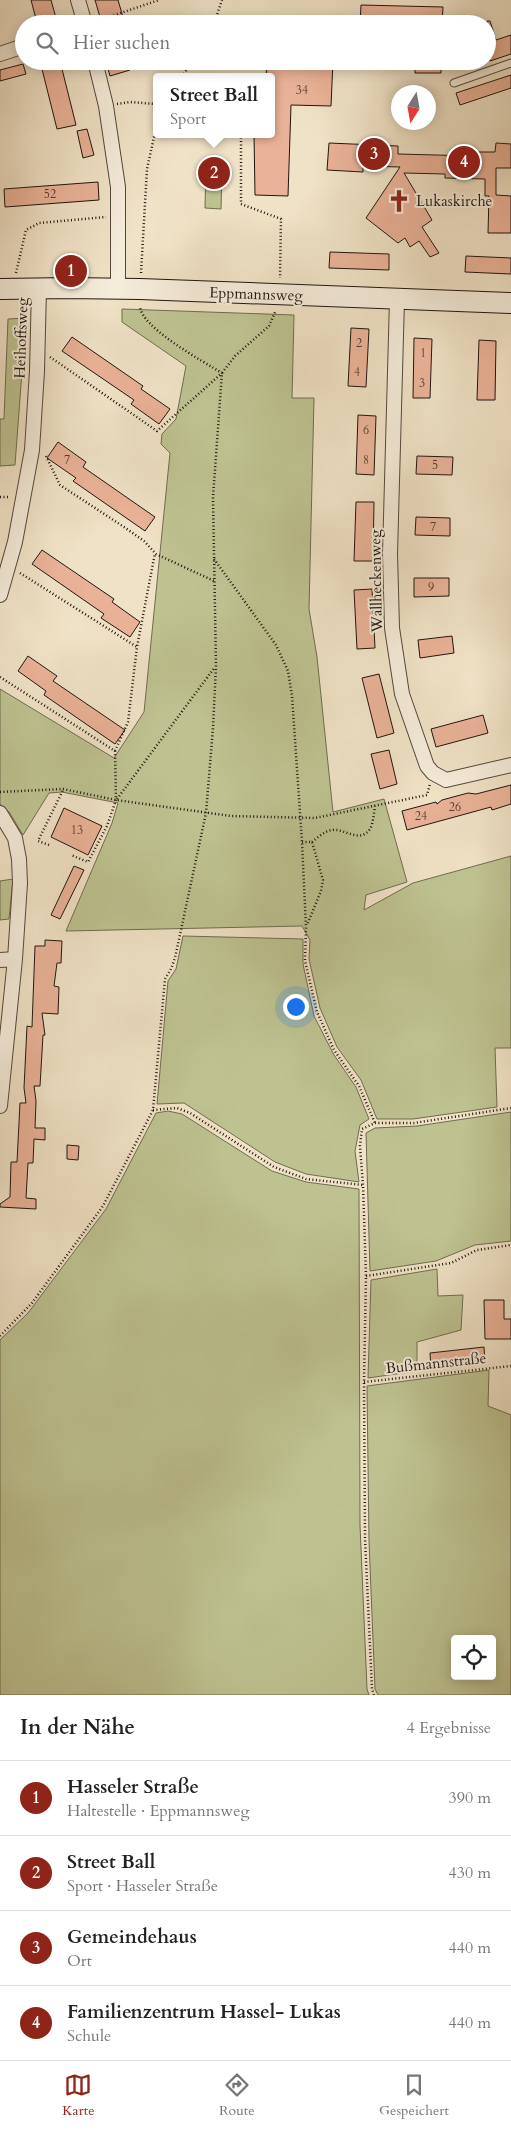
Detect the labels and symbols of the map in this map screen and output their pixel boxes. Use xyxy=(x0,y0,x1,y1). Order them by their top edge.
house number: 34 xyxy=(296,82,308,98)
north arrow xyxy=(391,85,436,130)
pin: 3 xyxy=(358,135,390,173)
pin: 4 xyxy=(448,143,480,181)
pin: 2 xyxy=(198,154,230,192)
house number: 52 xyxy=(44,186,56,202)
church icon: Lukaskirche xyxy=(386,188,412,214)
place label: Lukaskirche xyxy=(416,191,493,211)
pin: 1 xyxy=(55,252,87,290)
street label: Eppmannsweg xyxy=(209,282,304,306)
street label: Heihoffsweg xyxy=(10,296,32,379)
house number: 2 xyxy=(356,335,362,351)
house number: 1 xyxy=(420,345,426,361)
house number: 4 xyxy=(354,364,360,380)
house number: 3 xyxy=(419,375,425,391)
house number: 6 xyxy=(363,422,369,438)
house number: 7 xyxy=(64,452,70,468)
house number: 8 xyxy=(363,452,369,468)
house number: 5 xyxy=(432,457,438,473)
house number: 7 xyxy=(430,519,436,535)
street label: Wallheckenweg xyxy=(365,529,387,634)
house number: 9 xyxy=(428,579,434,595)
house number: 26 xyxy=(449,799,461,815)
house number: 24 xyxy=(415,808,427,824)
house number: 13 xyxy=(71,822,83,838)
your location xyxy=(283,994,309,1020)
street label: Bußmannstraße xyxy=(385,1348,487,1378)

